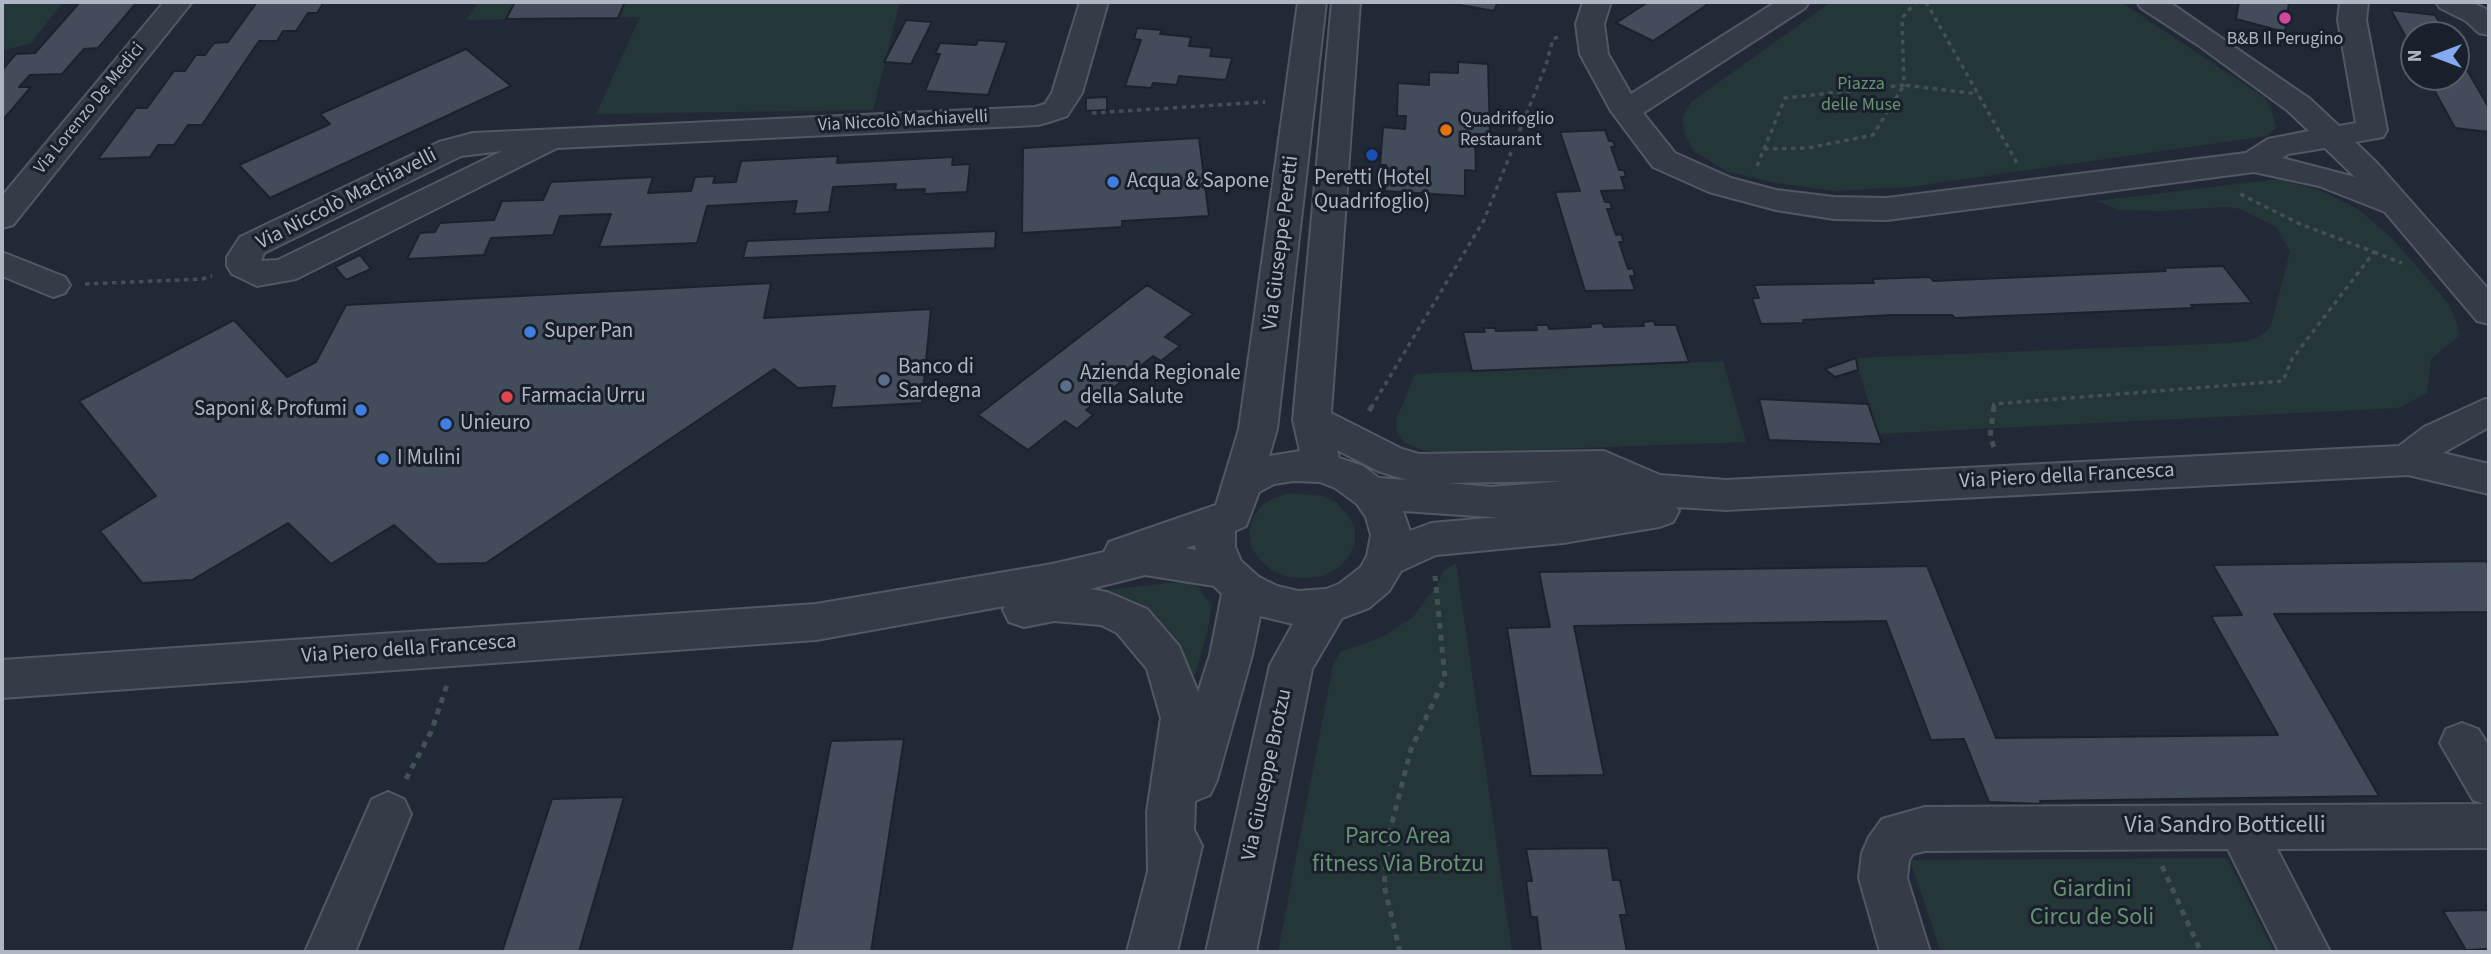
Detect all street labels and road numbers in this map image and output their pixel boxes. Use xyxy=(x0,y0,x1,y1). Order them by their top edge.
street label: Via Lorenzo De Medici xyxy=(30,39,150,179)
street label: Via Niccolò Machiavelli xyxy=(817,107,989,137)
street label: Via Niccolò Machiavelli xyxy=(253,144,441,256)
street label: Via Giuseppe Peretti xyxy=(1259,154,1305,332)
street label: Via Piero della Francesca xyxy=(1959,459,2175,495)
street label: Via Piero della Francesca xyxy=(301,630,517,670)
street label: Via Giuseppe Brotzu xyxy=(1237,687,1299,863)
street label: Via Sandro Botticelli xyxy=(2124,813,2326,841)

